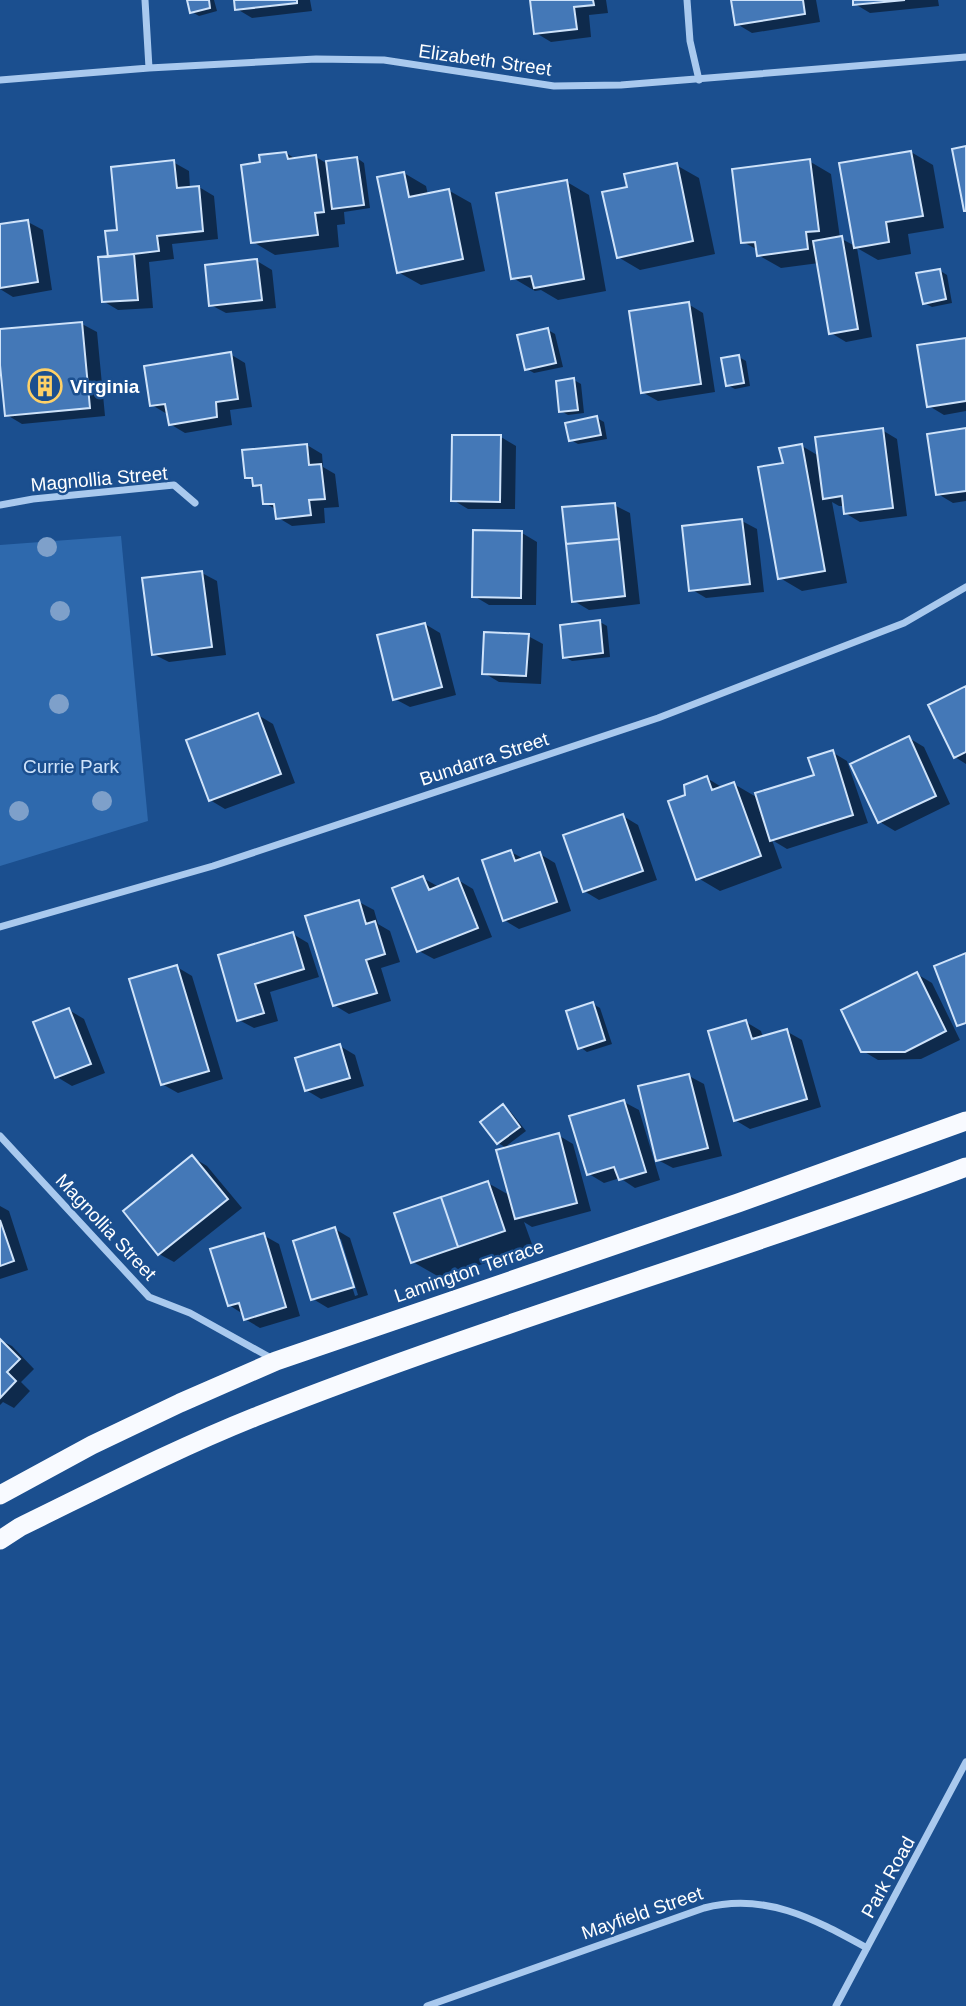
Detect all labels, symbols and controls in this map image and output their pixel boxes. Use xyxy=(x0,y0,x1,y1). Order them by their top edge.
street label: Elizabeth Street xyxy=(417,40,554,80)
building icon: Virginia xyxy=(26,367,64,405)
place label: Virginia xyxy=(70,376,140,397)
street label: Magnollia Street xyxy=(30,462,169,495)
street label: Bundarra Street xyxy=(417,728,552,790)
park label: Currie Park xyxy=(23,756,120,777)
street label: Magnollia Street xyxy=(52,1170,161,1285)
street label: Lamington Terrace xyxy=(391,1236,547,1306)
street label: Park Road xyxy=(857,1833,919,1921)
street label: Mayfield Street xyxy=(579,1882,706,1944)

